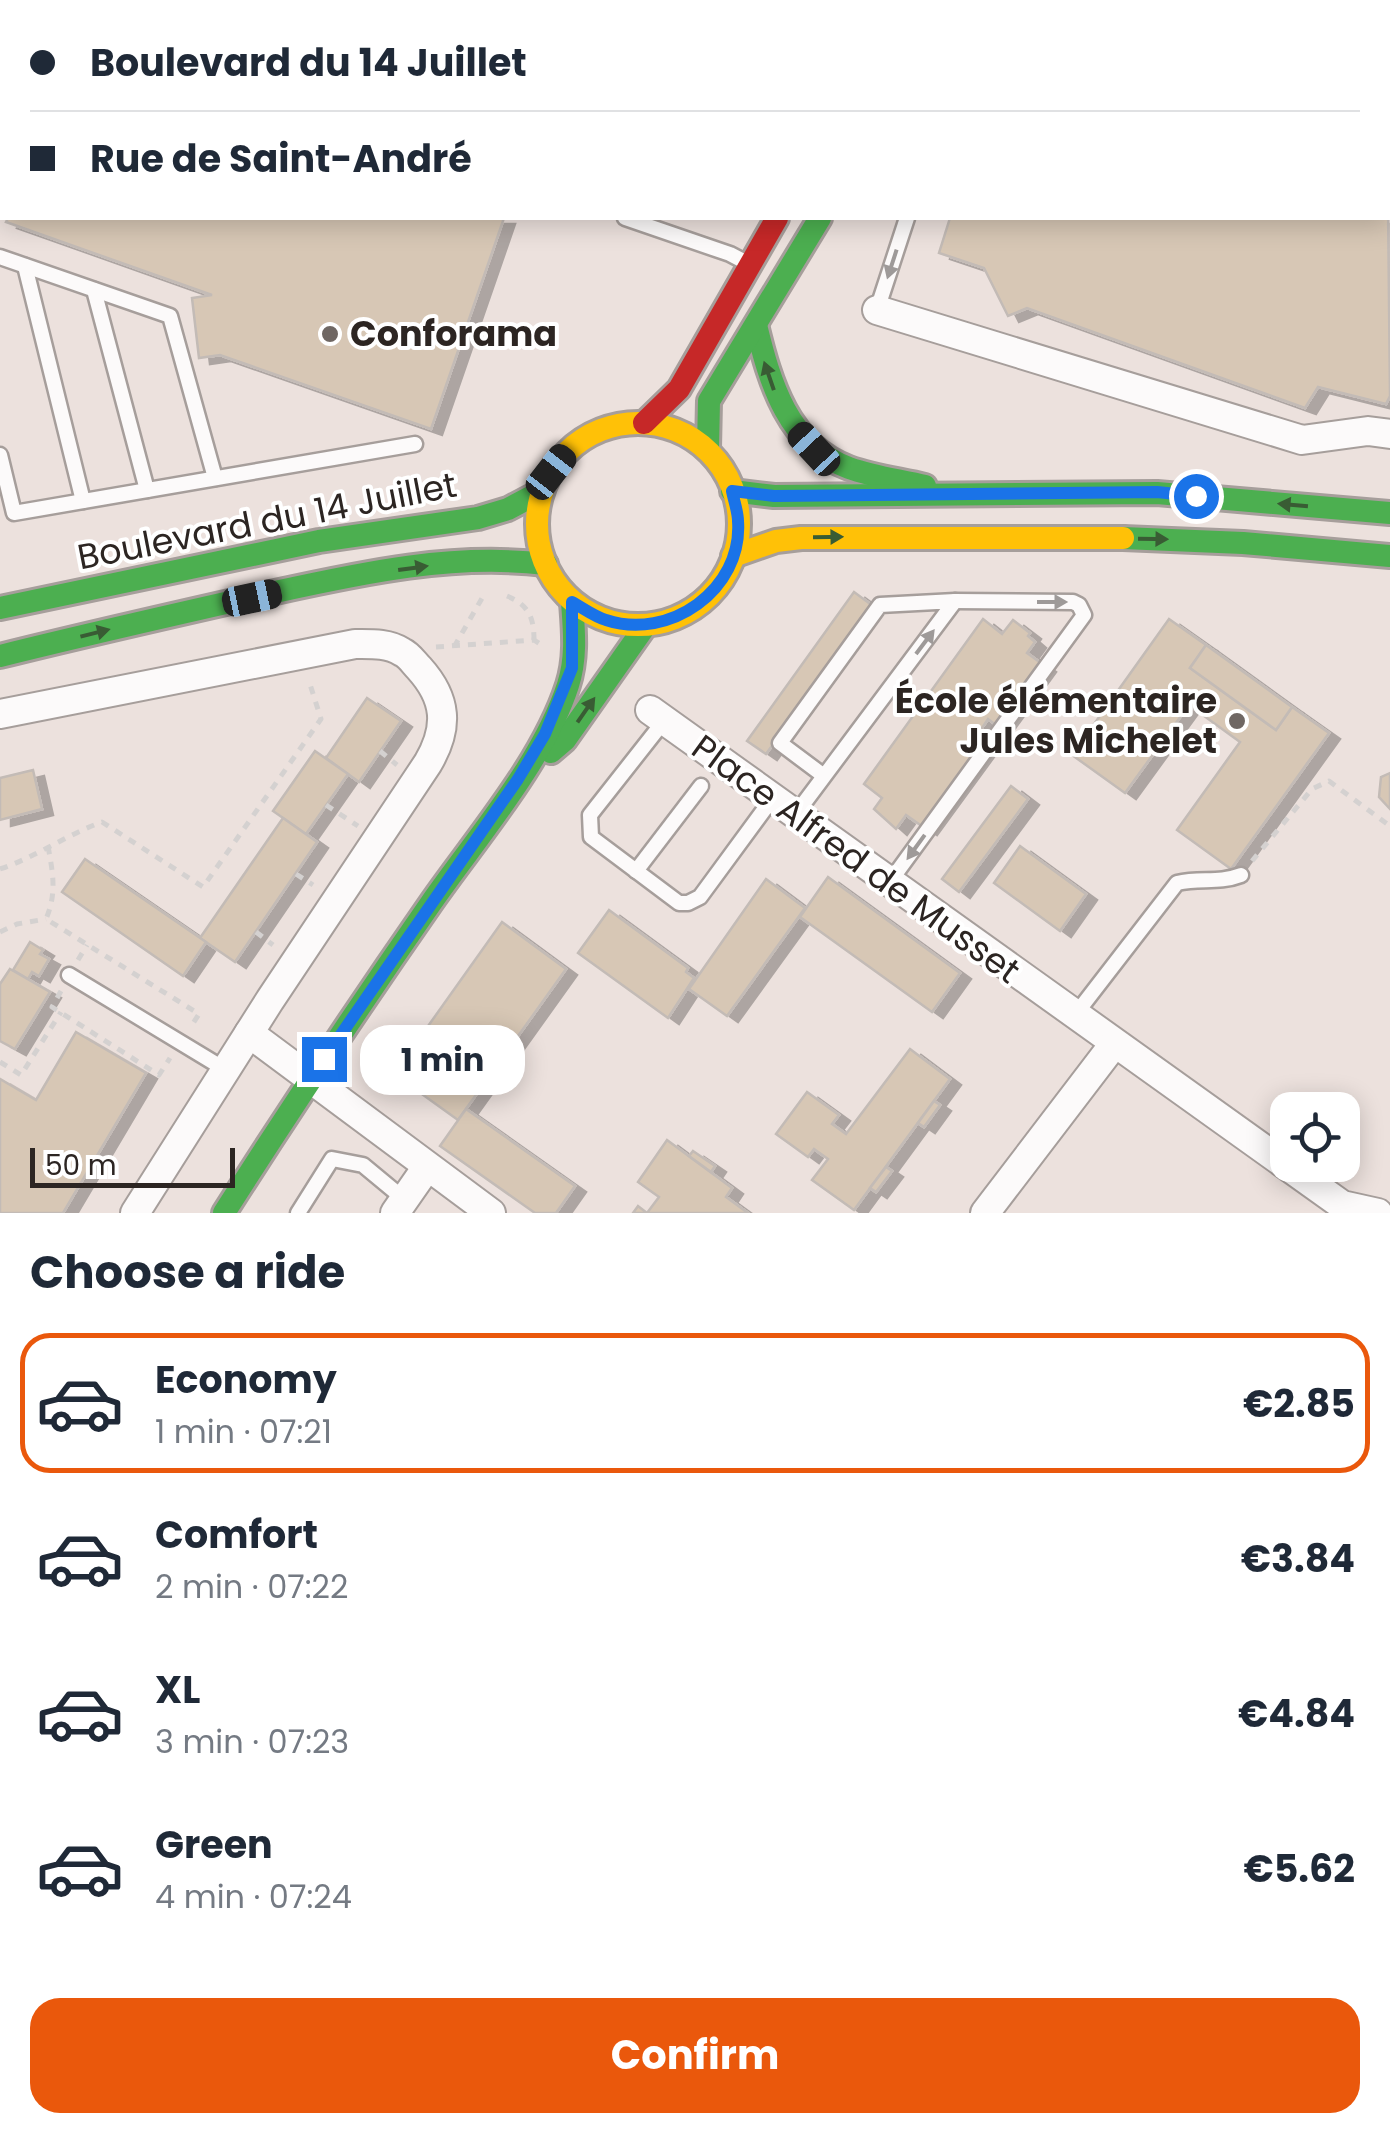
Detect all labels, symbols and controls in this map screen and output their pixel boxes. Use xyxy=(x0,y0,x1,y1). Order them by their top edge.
text: Boulevard du 14 Juillet xyxy=(90,36,527,89)
text: Rue de Saint-André xyxy=(90,132,472,185)
one-way arrow xyxy=(884,249,899,279)
place label: Conforama xyxy=(350,309,557,358)
marker: Conforama xyxy=(319,323,341,345)
one-way arrow xyxy=(761,360,776,390)
car xyxy=(783,417,845,481)
car xyxy=(521,439,581,505)
street label: Boulevard du 14 Juillet xyxy=(73,460,461,581)
route start xyxy=(1174,474,1219,519)
one-way arrow xyxy=(1276,496,1308,512)
one-way arrow xyxy=(812,529,844,545)
one-way arrow xyxy=(1137,531,1169,547)
one-way arrow xyxy=(398,559,429,575)
car xyxy=(220,577,284,619)
one-way arrow xyxy=(1037,594,1069,610)
one-way arrow xyxy=(80,625,111,640)
one-way arrow xyxy=(914,629,934,655)
place label: École élémentaire Jules Michelet xyxy=(895,676,1217,765)
one-way arrow xyxy=(576,697,595,723)
marker: École élémentaire Jules Michelet xyxy=(1226,710,1248,732)
street label: Place Alfred de Musset xyxy=(682,723,1030,994)
one-way arrow xyxy=(907,834,927,860)
callout: 1 min xyxy=(359,1024,524,1094)
route end xyxy=(302,1037,347,1082)
text: 1 min xyxy=(401,1037,484,1082)
map controls xyxy=(1270,1092,1360,1182)
button: locate xyxy=(1270,1092,1360,1182)
scale bar xyxy=(30,1143,235,1188)
text: 50 m xyxy=(45,1146,116,1185)
text: Choose a ride xyxy=(30,1241,345,1304)
text: Economy xyxy=(155,1353,337,1406)
icon: car xyxy=(35,1358,125,1448)
text: €2.85 xyxy=(1243,1377,1355,1430)
text: 1 min · 07:21 xyxy=(155,1409,332,1454)
text: Comfort xyxy=(155,1508,318,1561)
icon: car xyxy=(35,1513,125,1603)
text: €3.84 xyxy=(1241,1532,1355,1585)
text: 2 min · 07:22 xyxy=(155,1564,348,1609)
text: XL xyxy=(155,1663,200,1716)
icon: car xyxy=(35,1668,125,1758)
text: €4.84 xyxy=(1238,1687,1355,1740)
text: 3 min · 07:23 xyxy=(155,1719,349,1764)
text: Green xyxy=(155,1818,273,1871)
icon: car xyxy=(35,1823,125,1913)
text: €5.62 xyxy=(1243,1842,1355,1895)
text: 4 min · 07:24 xyxy=(155,1874,352,1919)
button: Confirm xyxy=(30,1998,1360,2113)

